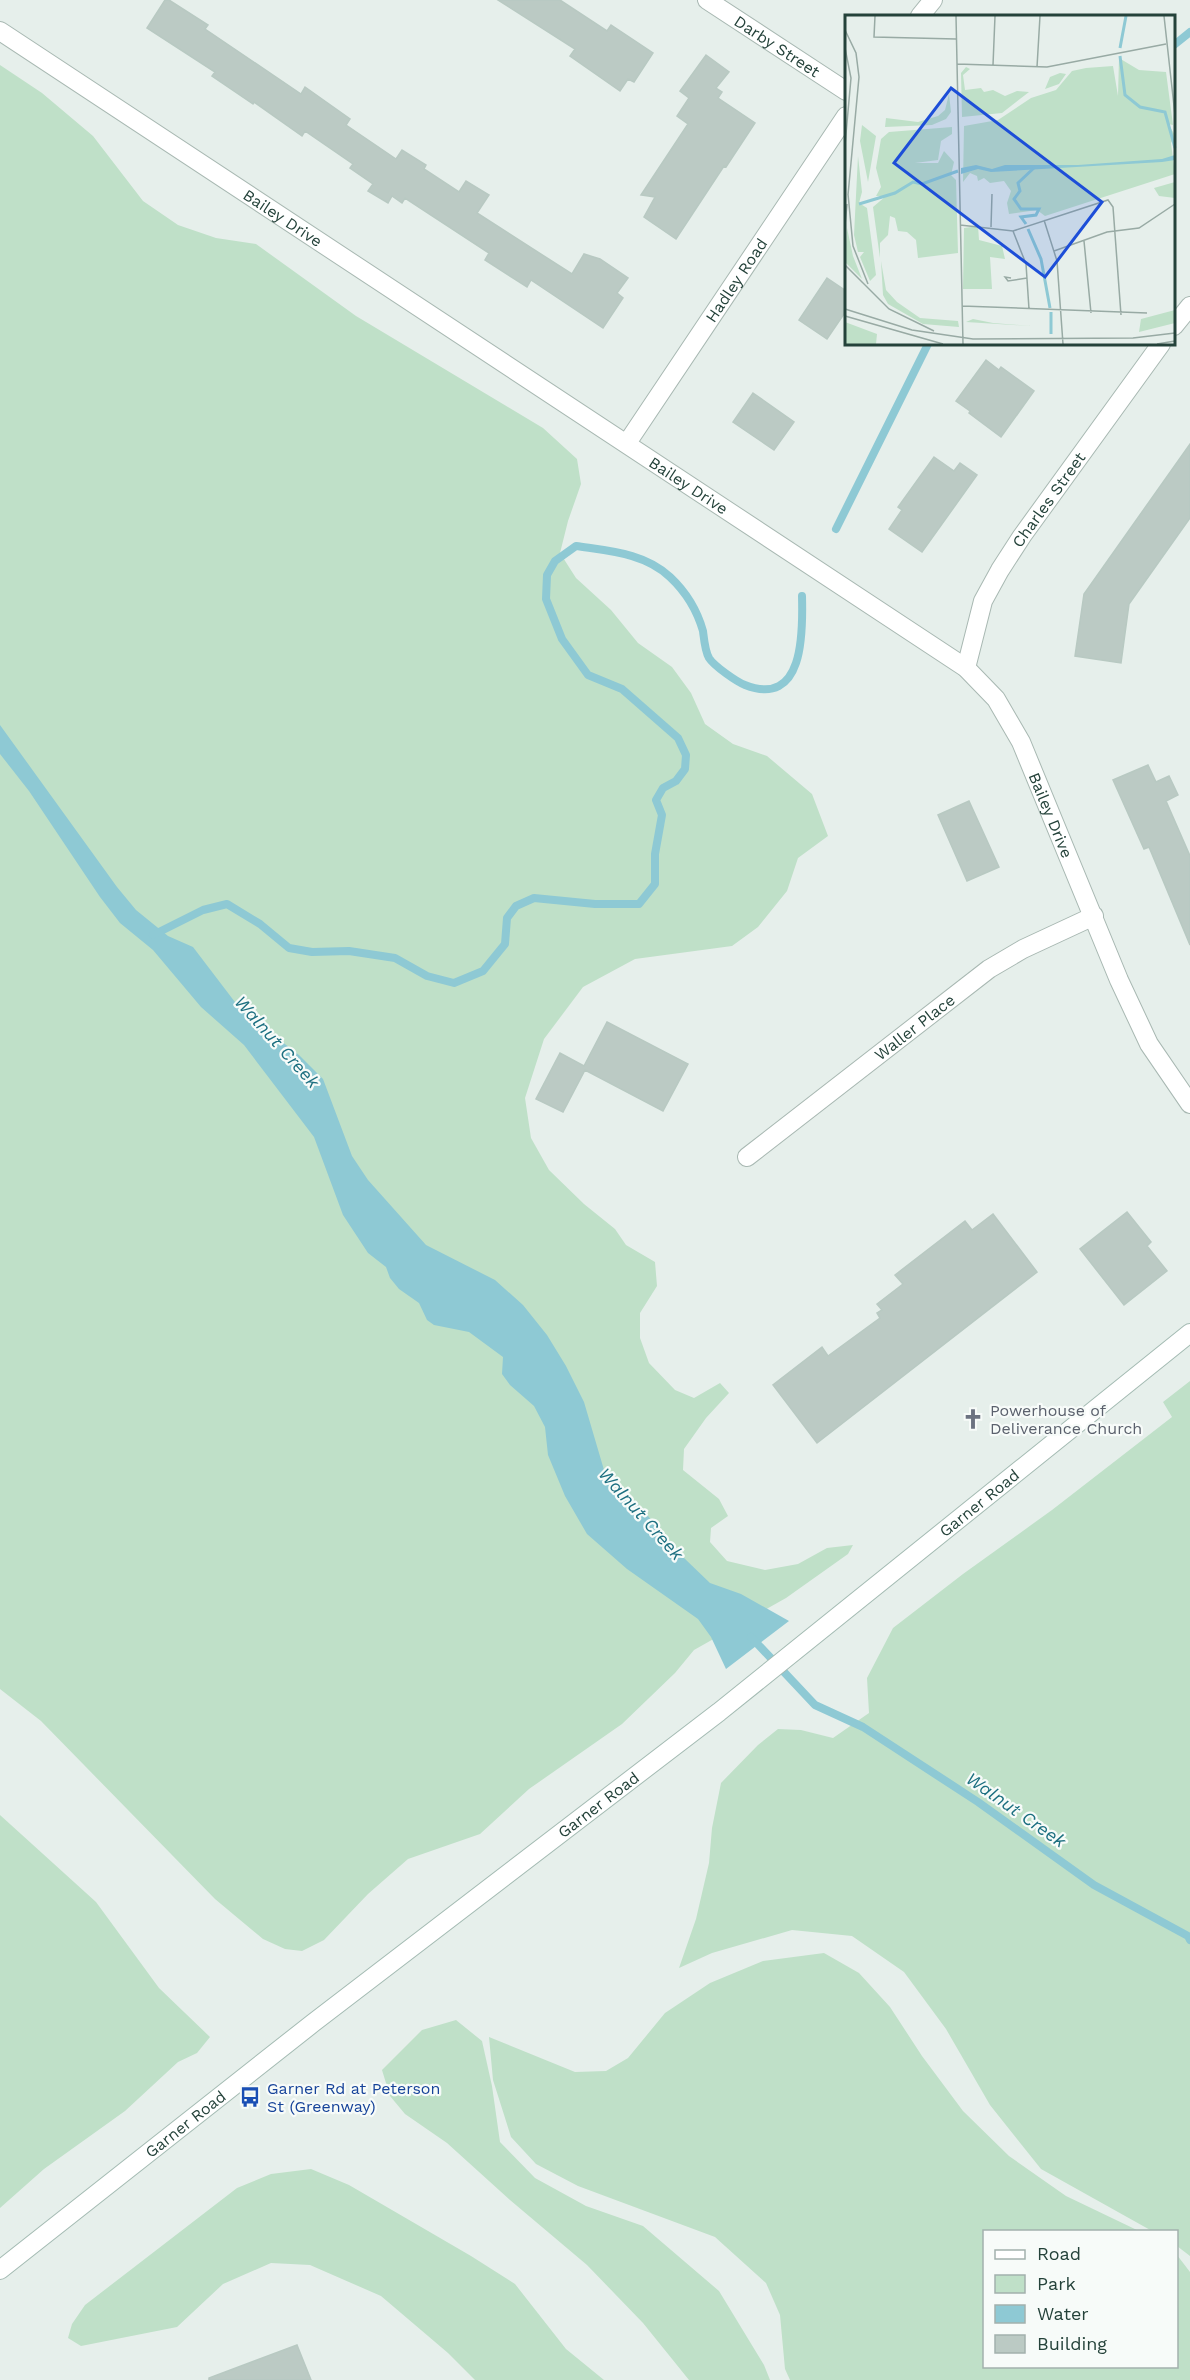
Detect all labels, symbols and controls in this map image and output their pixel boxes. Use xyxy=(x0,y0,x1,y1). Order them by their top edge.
street label: Darby Street xyxy=(731,12,824,82)
inset map xyxy=(845,15,1175,345)
street label: Bailey Drive xyxy=(240,185,326,251)
street label: Hadley Road xyxy=(702,235,771,326)
street label: Charles Street xyxy=(1008,448,1090,551)
street label: Bailey Drive xyxy=(645,453,732,518)
street label: Bailey Drive xyxy=(1025,770,1077,861)
street label: Waller Place xyxy=(871,990,959,1064)
water label: Walnut Creek xyxy=(230,991,325,1093)
place label: Powerhouse of Deliverance Church xyxy=(990,1401,1142,1438)
church icon: Powerhouse of Deliverance Church xyxy=(961,1407,985,1431)
water label: Walnut Creek xyxy=(594,1463,689,1565)
street label: Garner Road xyxy=(936,1465,1023,1541)
water label: Walnut Creek xyxy=(962,1767,1071,1852)
street label: Garner Road xyxy=(554,1768,643,1842)
place label: Garner Rd at Peterson St (Greenway) xyxy=(267,2079,440,2116)
bus stop icon: Garner Rd at Peterson St (Greenway) xyxy=(238,2085,262,2109)
street label: Garner Road xyxy=(142,2087,230,2162)
legend xyxy=(983,2230,1178,2368)
text: Road xyxy=(1037,2243,1081,2264)
text: Park xyxy=(1037,2273,1076,2294)
text: Water xyxy=(1037,2303,1089,2324)
text: Building xyxy=(1037,2333,1107,2354)

